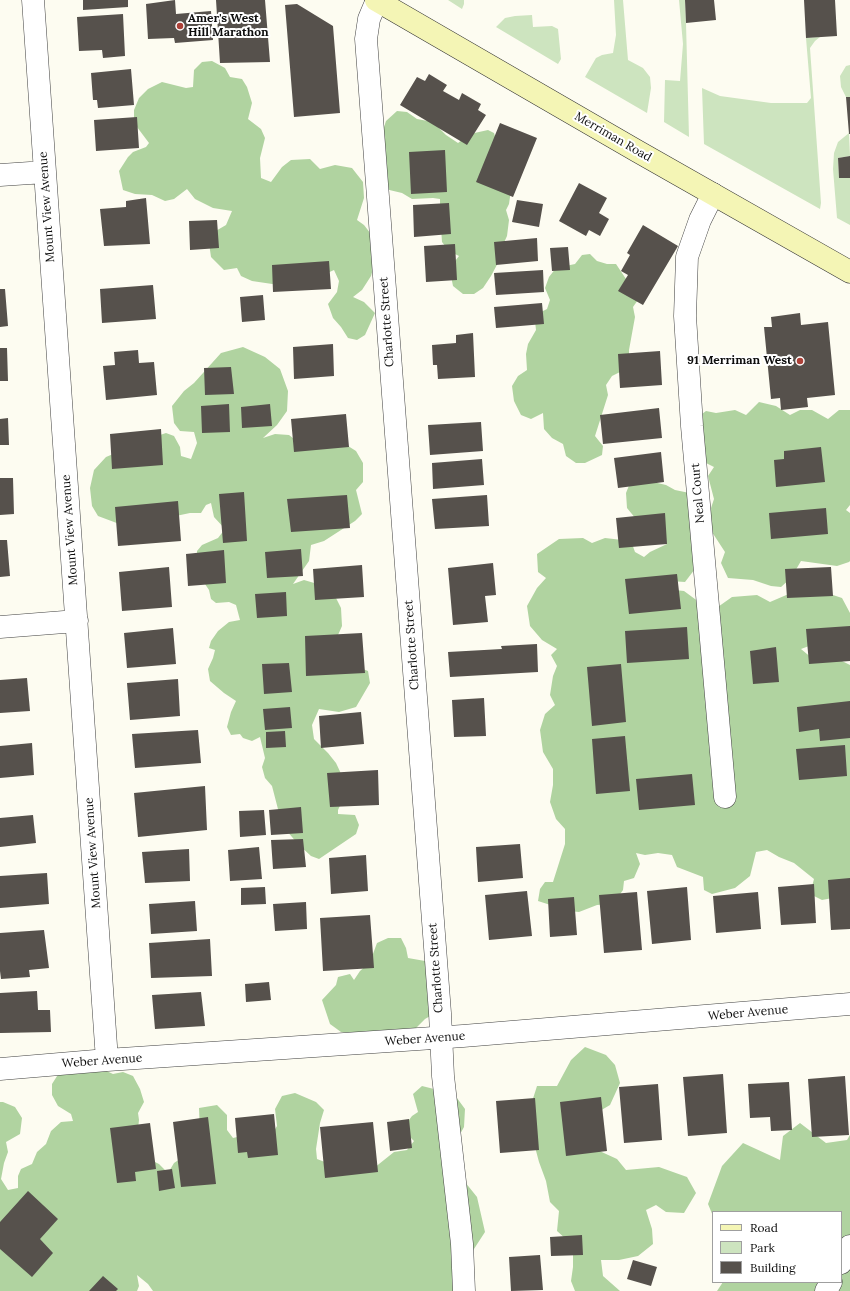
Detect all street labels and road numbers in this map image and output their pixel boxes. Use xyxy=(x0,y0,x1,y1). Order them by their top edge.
street label: Merriman Road xyxy=(572,109,654,165)
street label: Mount View Avenue xyxy=(36,151,58,263)
street label: Charlotte Street xyxy=(377,276,397,368)
street label: Neal Court xyxy=(688,462,708,524)
street label: Mount View Avenue xyxy=(59,474,81,586)
street label: Charlotte Street xyxy=(402,599,422,691)
street label: Mount View Avenue xyxy=(82,797,104,909)
street label: Charlotte Street xyxy=(426,922,446,1014)
street label: Weber Avenue xyxy=(707,1002,789,1024)
street label: Weber Avenue xyxy=(384,1029,466,1049)
street label: Weber Avenue xyxy=(61,1051,143,1071)

